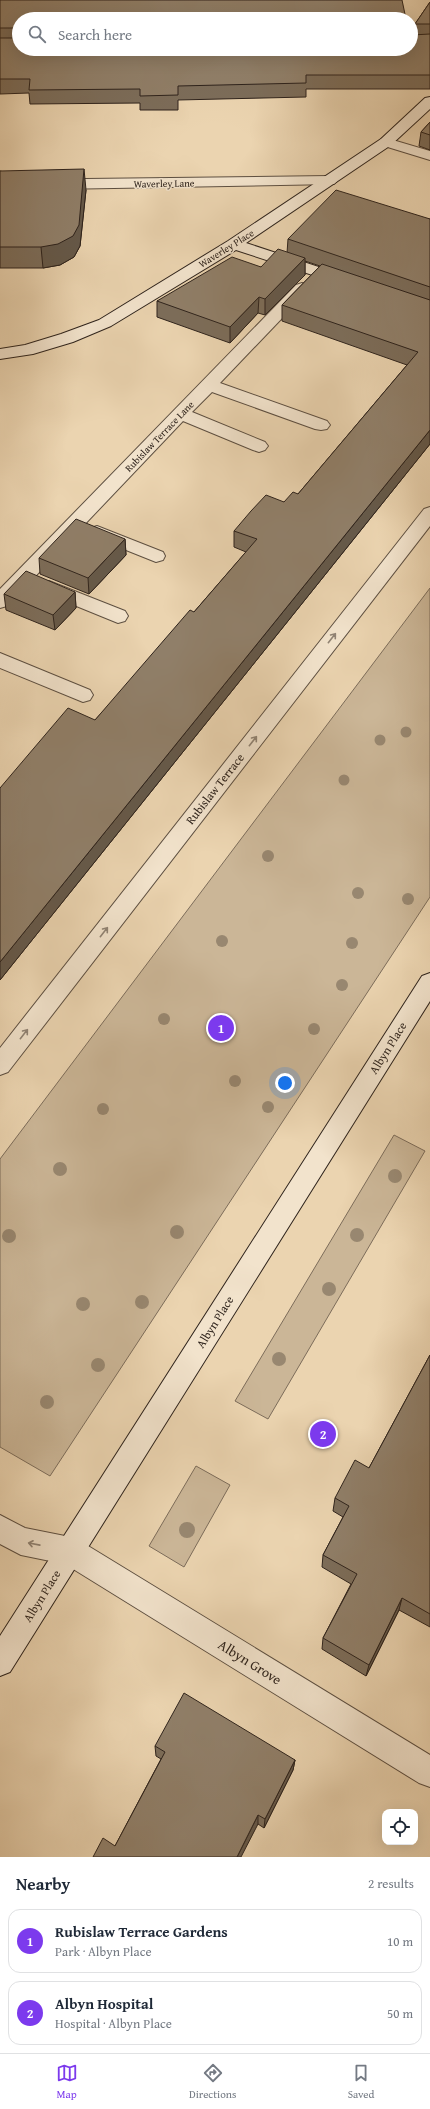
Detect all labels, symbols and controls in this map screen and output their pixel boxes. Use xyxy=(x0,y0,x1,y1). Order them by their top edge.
search box xyxy=(12,12,418,56)
icon: search xyxy=(26,23,48,45)
text: Search here xyxy=(58,24,132,45)
street label: Waverley Lane xyxy=(133,175,195,192)
street label: Waverley Place xyxy=(196,225,257,271)
street label: Rubislaw Terrace Lane xyxy=(121,397,198,475)
one-way arrow xyxy=(328,633,337,644)
one-way arrow xyxy=(248,735,257,746)
street label: Rubislaw Terrace xyxy=(181,749,248,828)
one-way arrow xyxy=(100,926,108,937)
pin: 1 xyxy=(208,1013,234,1043)
street label: Albyn Place xyxy=(365,1018,411,1077)
one-way arrow xyxy=(20,1029,28,1040)
your location xyxy=(275,1073,295,1093)
street label: Albyn Place xyxy=(192,1292,238,1351)
pin: 2 xyxy=(310,1419,336,1449)
one-way arrow xyxy=(27,1539,40,1547)
street label: Albyn Place xyxy=(19,1566,65,1625)
street label: Albyn Grove xyxy=(214,1635,286,1690)
map controls xyxy=(382,1809,418,1845)
button: locate xyxy=(382,1809,418,1845)
text: Nearby xyxy=(16,1871,70,1896)
text: 2 results xyxy=(368,1874,414,1893)
text: Rubislaw Terrace Gardens xyxy=(55,1921,228,1942)
text: 1 xyxy=(27,1932,33,1951)
text: 10 m xyxy=(387,1932,413,1951)
text: Park · Albyn Place xyxy=(55,1942,152,1961)
text: Albyn Hospital xyxy=(55,1993,153,2014)
text: 2 xyxy=(27,2004,33,2023)
text: 50 m xyxy=(387,2004,413,2023)
text: Hospital · Albyn Place xyxy=(55,2014,172,2033)
tab: Map xyxy=(56,2062,78,2102)
tab: Directions xyxy=(189,2062,236,2102)
tab: Saved xyxy=(348,2062,374,2102)

